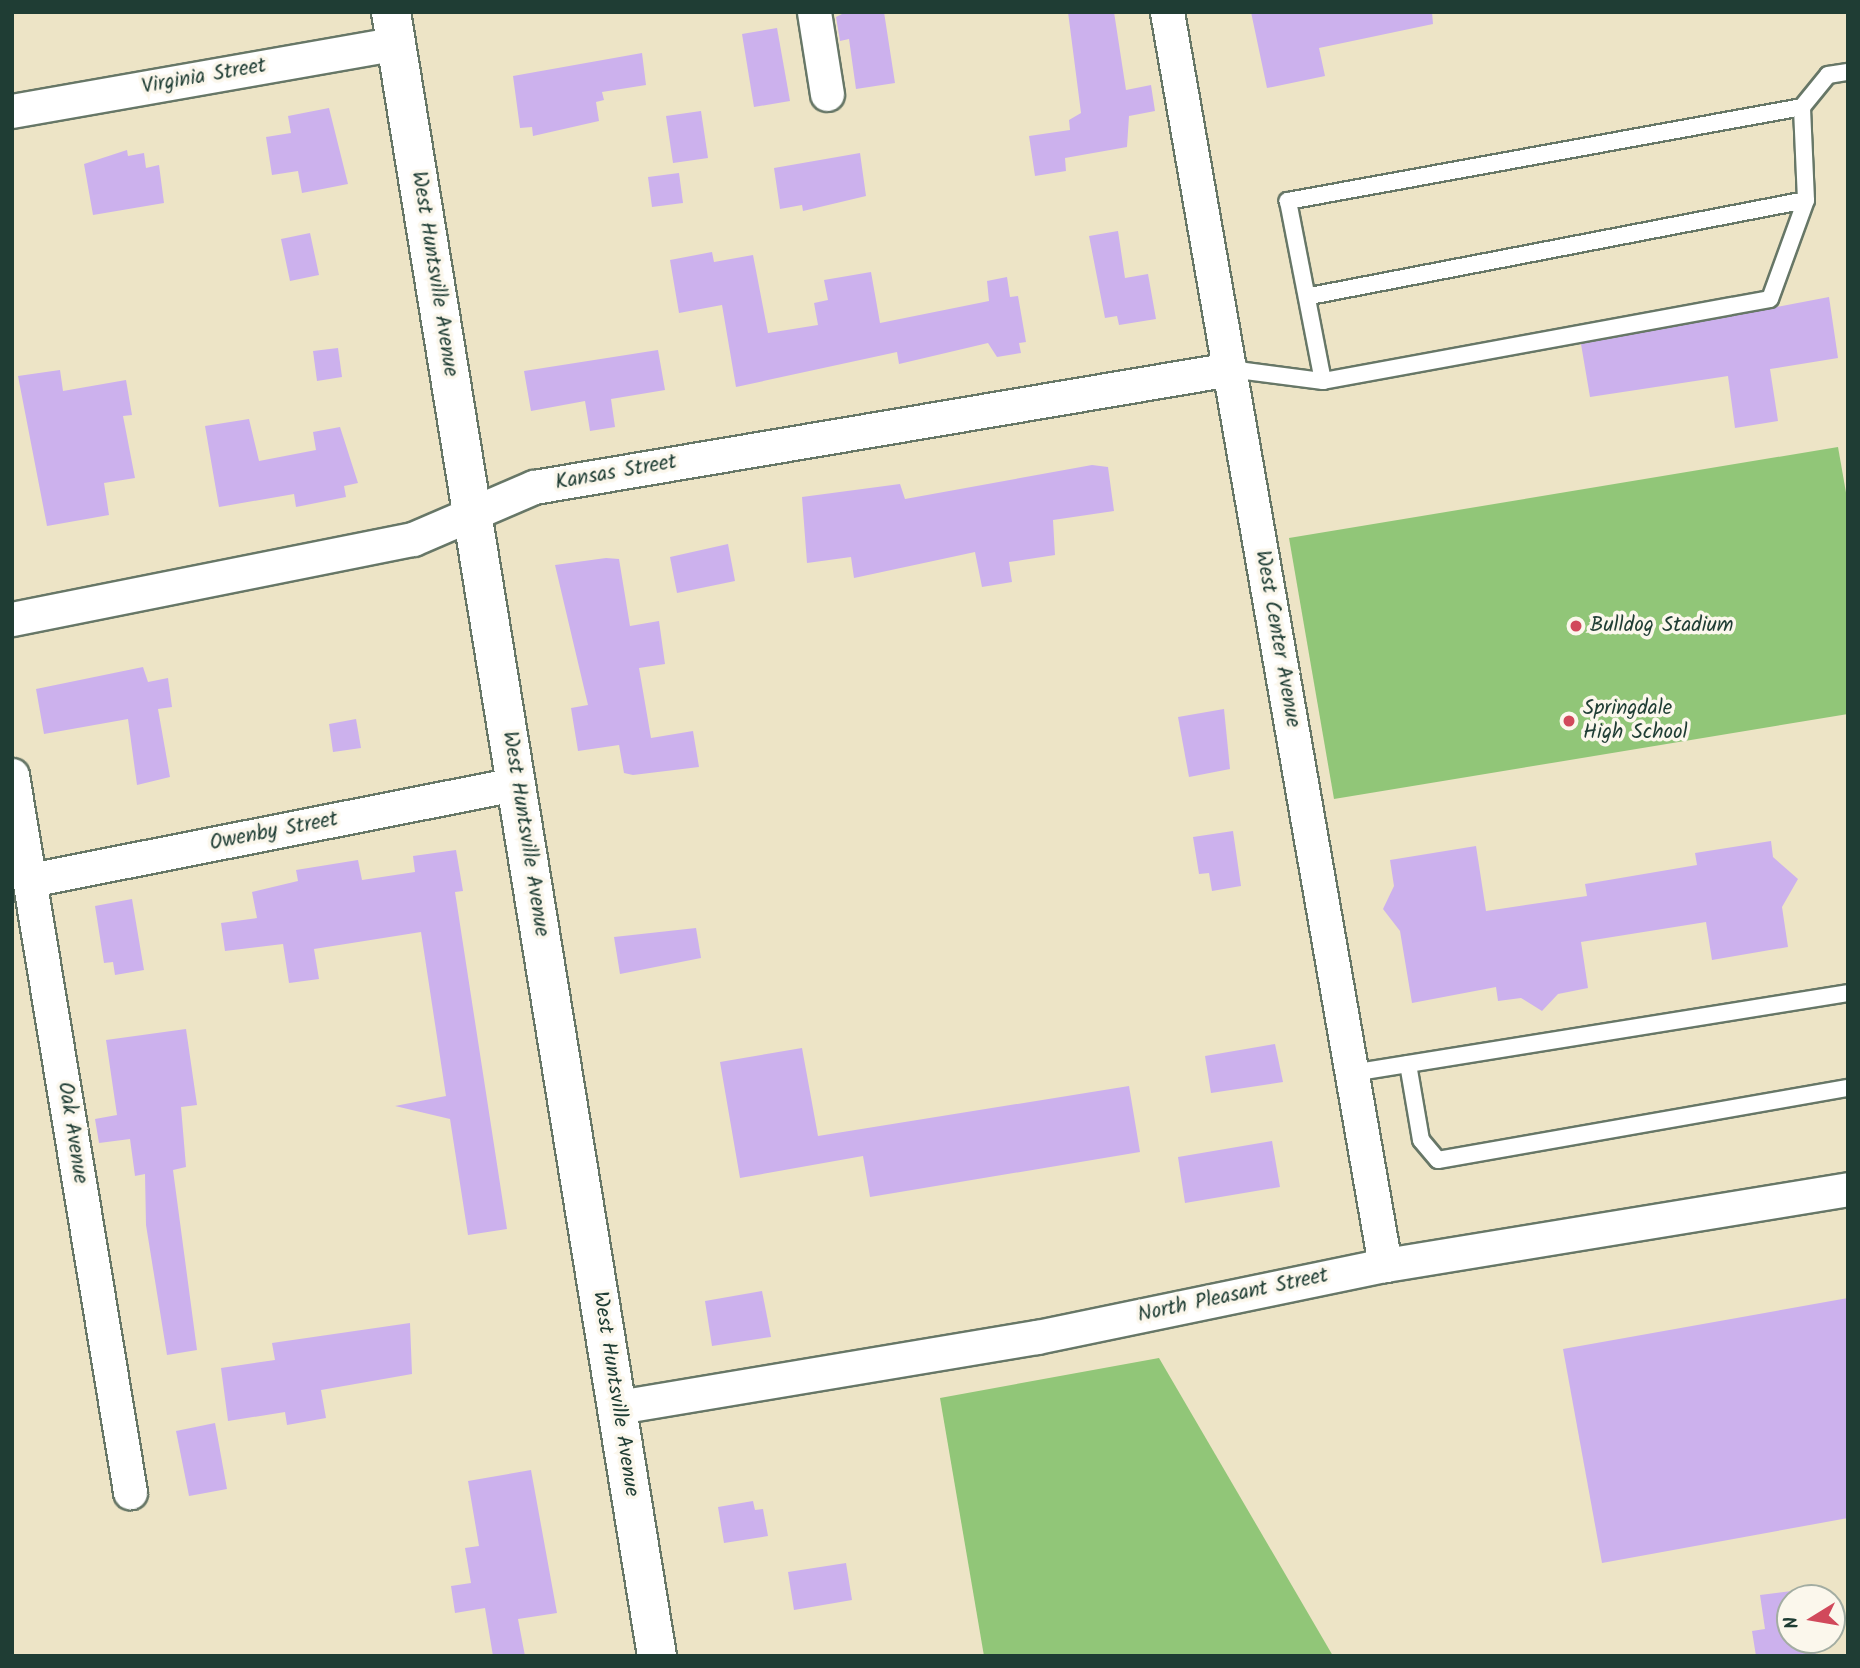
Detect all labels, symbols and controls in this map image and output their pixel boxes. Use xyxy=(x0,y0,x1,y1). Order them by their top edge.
street label: Virginia Street xyxy=(140,54,268,100)
street label: West Huntsville Avenue xyxy=(405,169,463,379)
street label: Kansas Street xyxy=(553,450,679,496)
street label: West Center Avenue xyxy=(1249,548,1305,730)
place label: Bulldog Stadium xyxy=(1590,613,1734,639)
marker: Bulldog Stadium xyxy=(1568,618,1584,634)
place label: Springdale High School xyxy=(1583,696,1688,746)
marker: Springdale High School xyxy=(1561,713,1577,729)
street label: West Huntsville Avenue xyxy=(496,729,554,939)
street label: Owenby Street xyxy=(208,807,340,857)
street label: Oak Avenue xyxy=(52,1080,92,1186)
street label: North Pleasant Street xyxy=(1135,1263,1331,1329)
street label: West Huntsville Avenue xyxy=(586,1289,644,1499)
north arrow xyxy=(1776,1584,1846,1654)
text: N xyxy=(1776,1614,1808,1631)

